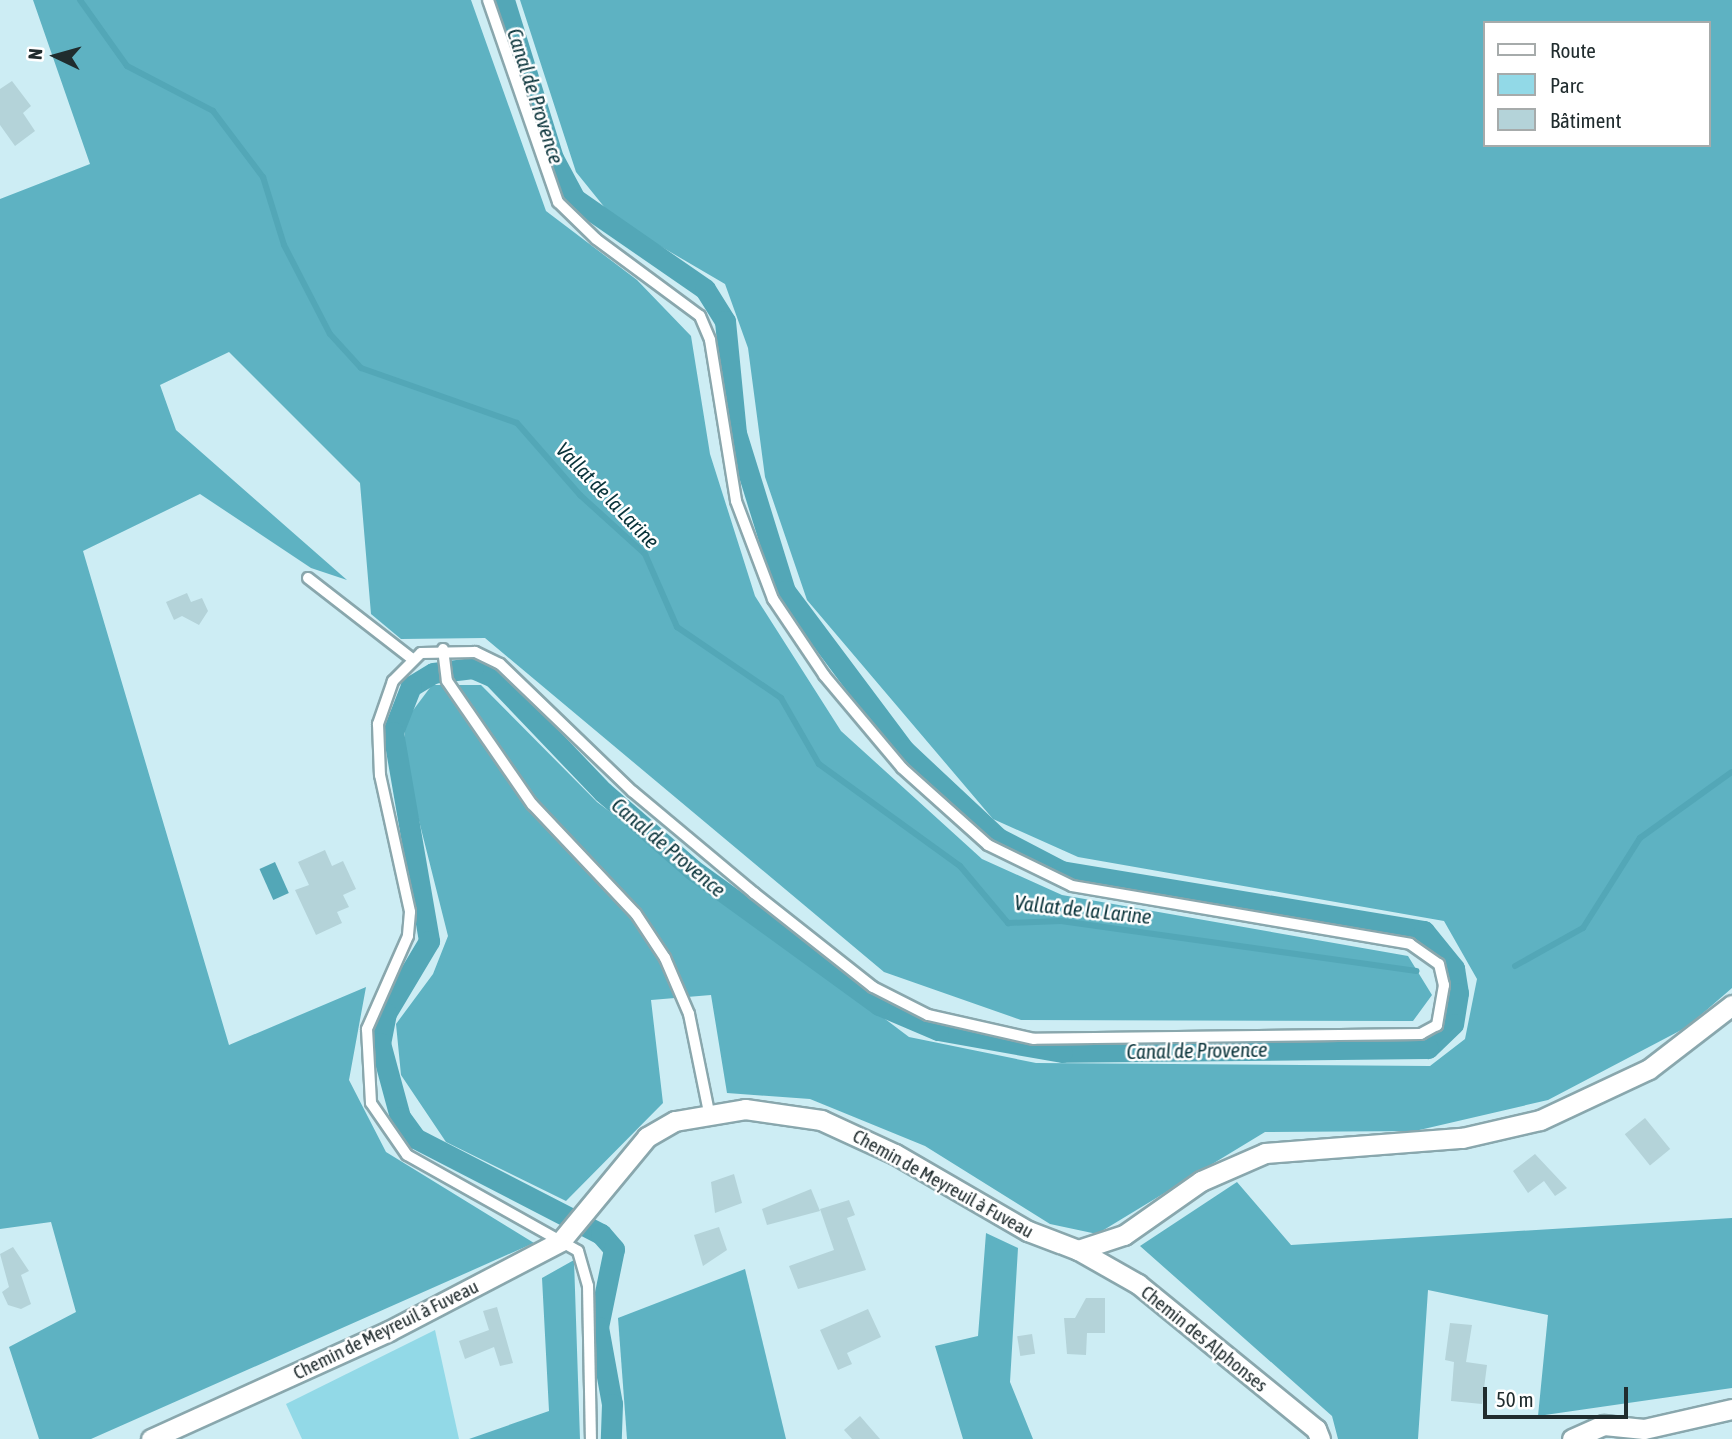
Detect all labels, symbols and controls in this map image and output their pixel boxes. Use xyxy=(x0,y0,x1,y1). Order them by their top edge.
north arrow xyxy=(21,21,91,91)
legend xyxy=(1484,21,1711,147)
water label: Canal de Provence xyxy=(502,25,570,167)
text: Route xyxy=(1550,38,1596,62)
text: N xyxy=(24,48,47,61)
text: Parc xyxy=(1550,73,1584,97)
text: Bâtiment xyxy=(1550,108,1621,132)
water label: Vallat de la Larine xyxy=(551,437,665,553)
water label: Canal de Provence xyxy=(607,792,731,902)
water label: Vallat de la Larine xyxy=(1013,889,1153,929)
water label: Canal de Provence xyxy=(1126,1036,1268,1064)
street label: Chemin de Meyreuil à Fuveau xyxy=(849,1125,1037,1243)
street label: Chemin de Meyreuil à Fuveau xyxy=(290,1275,482,1385)
street label: Chemin des Alphonses xyxy=(1136,1281,1272,1397)
scale bar xyxy=(1487,1372,1632,1416)
text: 50 m xyxy=(1496,1387,1534,1411)

